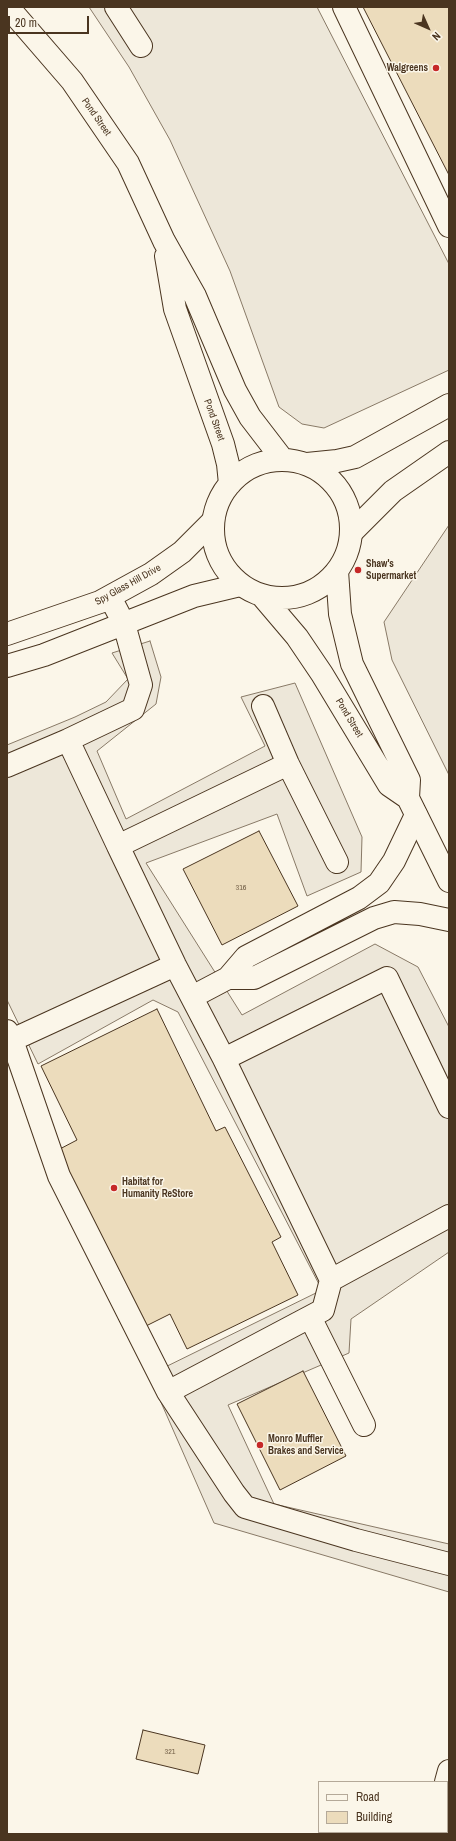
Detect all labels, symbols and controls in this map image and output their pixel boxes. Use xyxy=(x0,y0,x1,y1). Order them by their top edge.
scale bar xyxy=(10,8,91,34)
north arrow xyxy=(408,8,448,48)
text: 20 m xyxy=(15,15,37,31)
text: N xyxy=(429,29,444,44)
place label: Walgreens xyxy=(387,62,428,74)
marker: Walgreens xyxy=(431,63,441,73)
street label: Pond Street xyxy=(79,96,113,138)
street label: Pond Street xyxy=(201,398,227,442)
place label: Shaw's Supermarket xyxy=(366,558,416,582)
street label: Spy Glass Hill Drive xyxy=(93,562,163,608)
marker: Shaw's Supermarket xyxy=(353,565,363,575)
street label: Pond Street xyxy=(333,696,365,740)
house number: 316 xyxy=(236,883,246,893)
place label: Habitat for Humanity ReStore xyxy=(122,1176,193,1200)
marker: Habitat for Humanity ReStore xyxy=(109,1183,119,1193)
place label: Monro Muffler Brakes and Service xyxy=(268,1433,344,1456)
marker: Monro Muffler Brakes and Service xyxy=(255,1440,265,1450)
house number: 321 xyxy=(165,1747,175,1757)
legend xyxy=(318,1781,448,1833)
text: Road xyxy=(356,1789,380,1805)
text: Building xyxy=(356,1809,392,1825)

